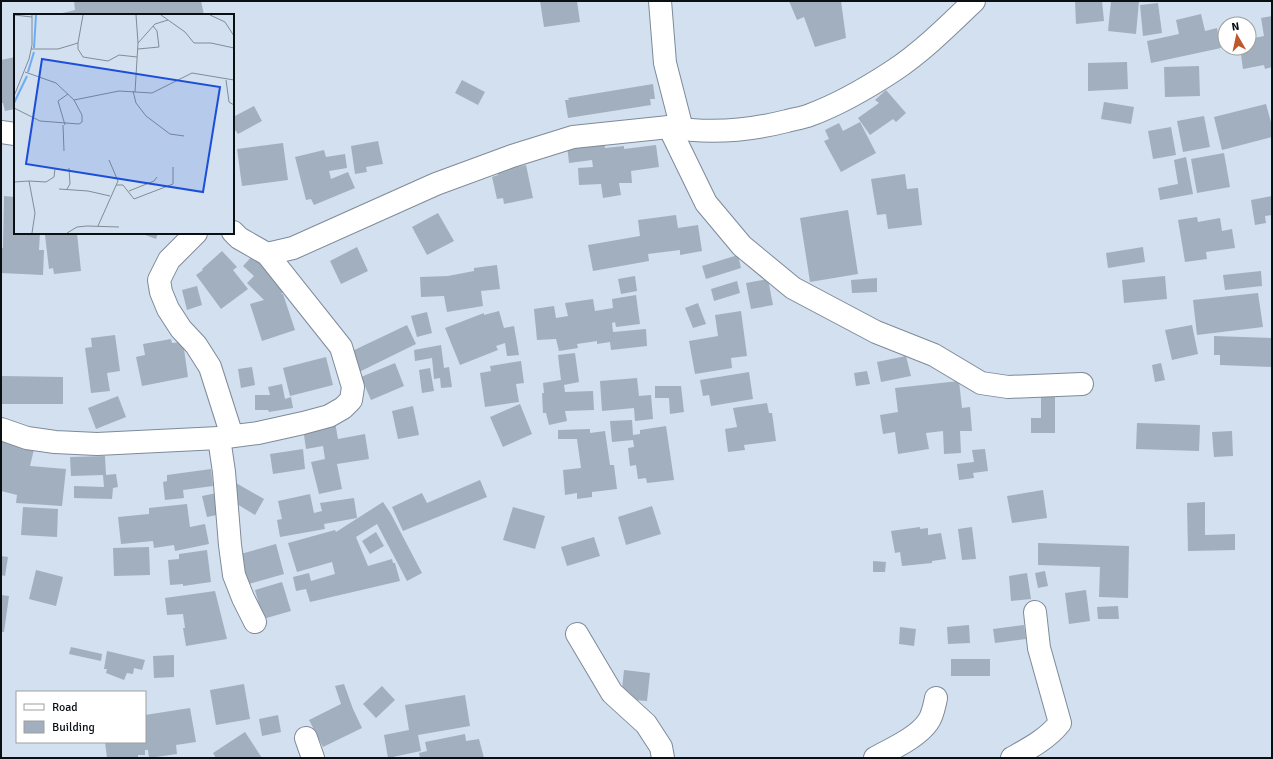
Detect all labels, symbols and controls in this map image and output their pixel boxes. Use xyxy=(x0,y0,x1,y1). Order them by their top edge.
inset map xyxy=(14,14,234,234)
north arrow xyxy=(1217,16,1257,56)
text: N xyxy=(1231,20,1240,34)
legend xyxy=(16,691,146,743)
text: Road xyxy=(52,700,78,715)
text: Building xyxy=(52,720,95,735)

